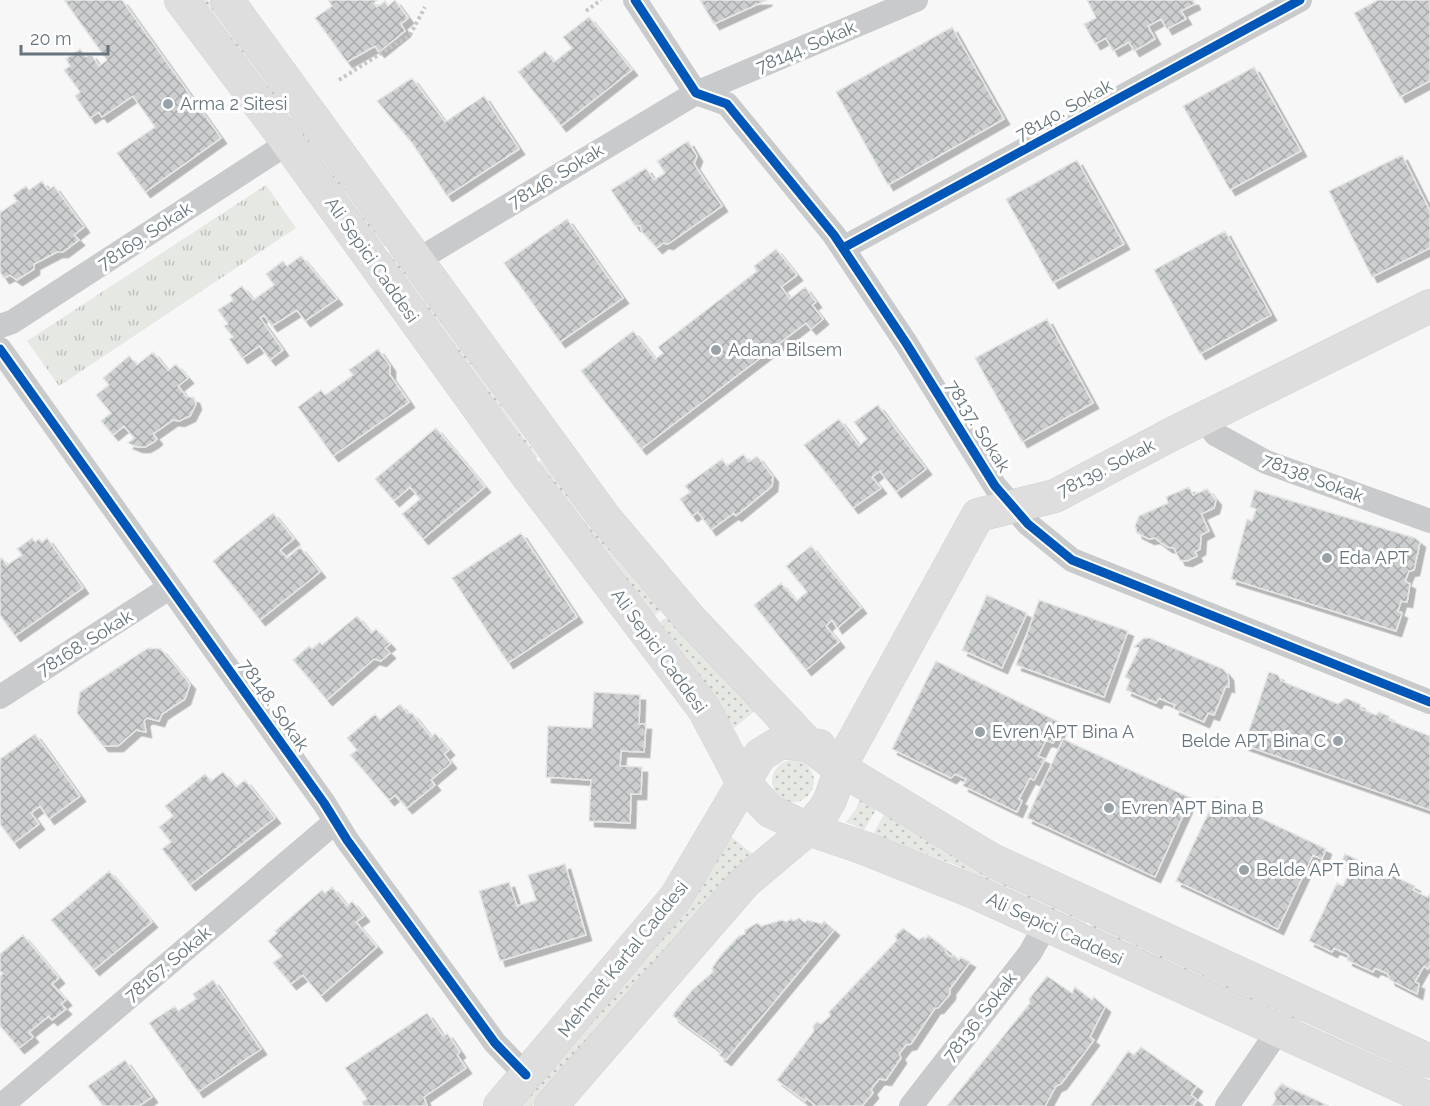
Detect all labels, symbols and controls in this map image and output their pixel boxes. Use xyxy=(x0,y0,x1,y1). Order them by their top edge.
street label: 78144. Sokak xyxy=(753,16,859,77)
scale bar xyxy=(21,18,108,56)
text: 20 m xyxy=(30,28,72,49)
street label: 78140. Sokak xyxy=(1012,74,1116,145)
place label: Arma 2 Sitesi xyxy=(180,93,287,114)
marker: Arma 2 Sitesi xyxy=(161,97,175,111)
street label: 78146. Sokak xyxy=(504,139,607,212)
street label: Ali Sepici Caddesi xyxy=(321,193,424,326)
street label: 78169. Sokak xyxy=(94,197,196,274)
place label: Adana Bilsem xyxy=(728,339,842,360)
marker: Adana Bilsem xyxy=(709,343,723,357)
street label: 78137. Sokak xyxy=(942,376,1015,476)
street label: 78139. Sokak xyxy=(1053,434,1158,501)
street label: 78138. Sokak xyxy=(1260,449,1367,507)
place label: Eda APT xyxy=(1339,547,1409,568)
marker: Eda APT xyxy=(1320,551,1334,565)
street label: Ali Sepici Caddesi xyxy=(607,585,711,717)
street label: 78168. Sokak xyxy=(33,605,136,680)
street label: 78148. Sokak xyxy=(235,655,314,755)
place label: Evren APT Bina A xyxy=(992,721,1134,742)
marker: Evren APT Bina A xyxy=(973,725,987,739)
place label: Belde APT Bina C xyxy=(1181,730,1326,751)
marker: Belde APT Bina C xyxy=(1331,734,1345,748)
place label: Evren APT Bina B xyxy=(1121,797,1264,818)
marker: Evren APT Bina B xyxy=(1102,801,1116,815)
place label: Belde APT Bina A xyxy=(1256,859,1400,880)
marker: Belde APT Bina A xyxy=(1237,863,1251,877)
street label: Mehmet Kartal Caddesi xyxy=(553,876,692,1041)
street label: Ali Sepici Caddesi xyxy=(984,888,1127,969)
street label: 78167. Sokak xyxy=(120,921,215,1006)
street label: 78136. Sokak xyxy=(938,968,1021,1065)

